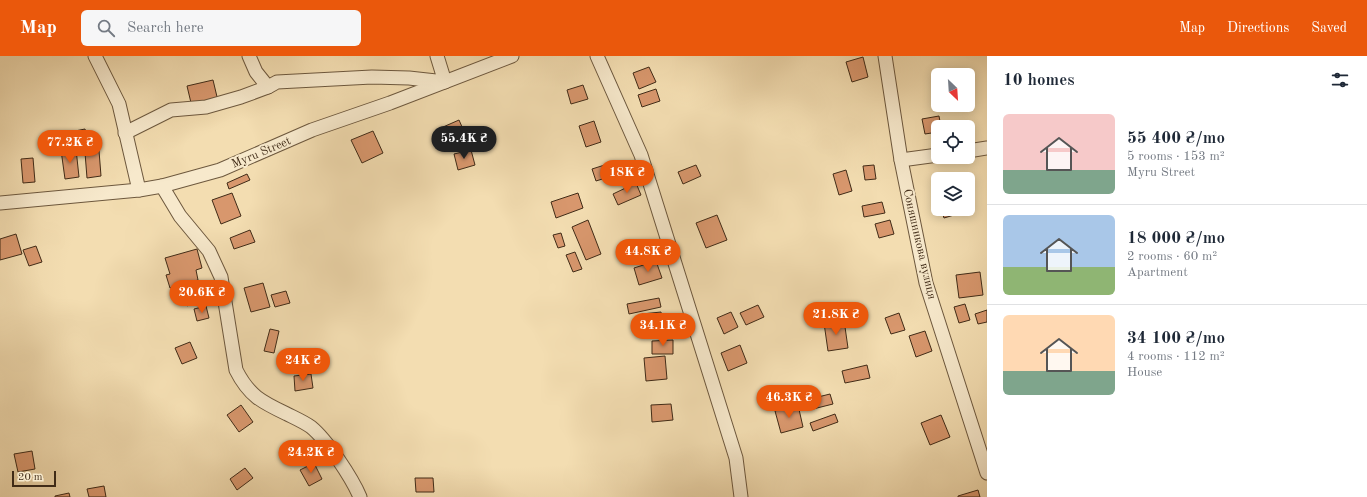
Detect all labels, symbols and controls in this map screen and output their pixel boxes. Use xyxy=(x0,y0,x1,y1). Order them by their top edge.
search box xyxy=(81,10,361,46)
icon: search xyxy=(95,17,117,39)
text: Map xyxy=(20,19,57,38)
text: Search here xyxy=(127,21,204,36)
text: Map xyxy=(1179,21,1205,35)
text: Directions xyxy=(1227,21,1289,35)
text: Saved xyxy=(1311,21,1347,35)
north arrow xyxy=(931,68,975,112)
map controls xyxy=(931,68,975,216)
icon: filters xyxy=(1329,69,1351,91)
text: 10 homes xyxy=(1003,72,1075,89)
button: locate xyxy=(931,120,975,164)
pin: 55.4K ₴ xyxy=(427,126,501,160)
pin: 77.2K ₴ xyxy=(33,130,107,164)
icon: home xyxy=(1035,130,1083,178)
text: 55 400 ₴/mo xyxy=(1127,130,1225,147)
text: 55.4K ₴ xyxy=(440,132,488,145)
street label: Myru Street xyxy=(230,135,293,171)
text: 77.2K ₴ xyxy=(46,136,94,149)
text: 5 rooms · 153 m² xyxy=(1127,150,1225,163)
pin: 18K ₴ xyxy=(599,160,655,194)
text: 18K ₴ xyxy=(609,166,645,179)
text: Myru Street xyxy=(1127,166,1195,179)
button: layers xyxy=(931,172,975,216)
street label: Соняшникова вулиця xyxy=(900,188,938,301)
text: 18 000 ₴/mo xyxy=(1127,230,1225,247)
icon: home xyxy=(1035,231,1083,279)
pin: 44.8K ₴ xyxy=(611,239,685,273)
text: 44.8K ₴ xyxy=(624,245,672,258)
text: 2 rooms · 60 m² xyxy=(1127,250,1217,263)
text: Apartment xyxy=(1127,266,1188,279)
pin: 20.6K ₴ xyxy=(165,280,239,314)
text: 20.6K ₴ xyxy=(178,286,226,299)
pin: 21.8K ₴ xyxy=(799,302,873,336)
text: 21.8K ₴ xyxy=(812,308,860,321)
pin: 34.1K ₴ xyxy=(626,313,700,347)
text: 34.1K ₴ xyxy=(639,319,687,332)
text: 34 100 ₴/mo xyxy=(1127,330,1225,347)
icon: home xyxy=(1035,331,1083,379)
pin: 24K ₴ xyxy=(275,348,331,382)
text: 4 rooms · 112 m² xyxy=(1127,350,1225,363)
text: 24K ₴ xyxy=(285,354,321,367)
text: House xyxy=(1127,366,1162,379)
pin: 46.3K ₴ xyxy=(752,385,826,419)
text: 46.3K ₴ xyxy=(765,391,813,404)
pin: 24.2K ₴ xyxy=(274,440,348,474)
text: 24.2K ₴ xyxy=(287,446,335,459)
scale bar xyxy=(12,469,56,488)
text: 20 m xyxy=(18,472,43,483)

